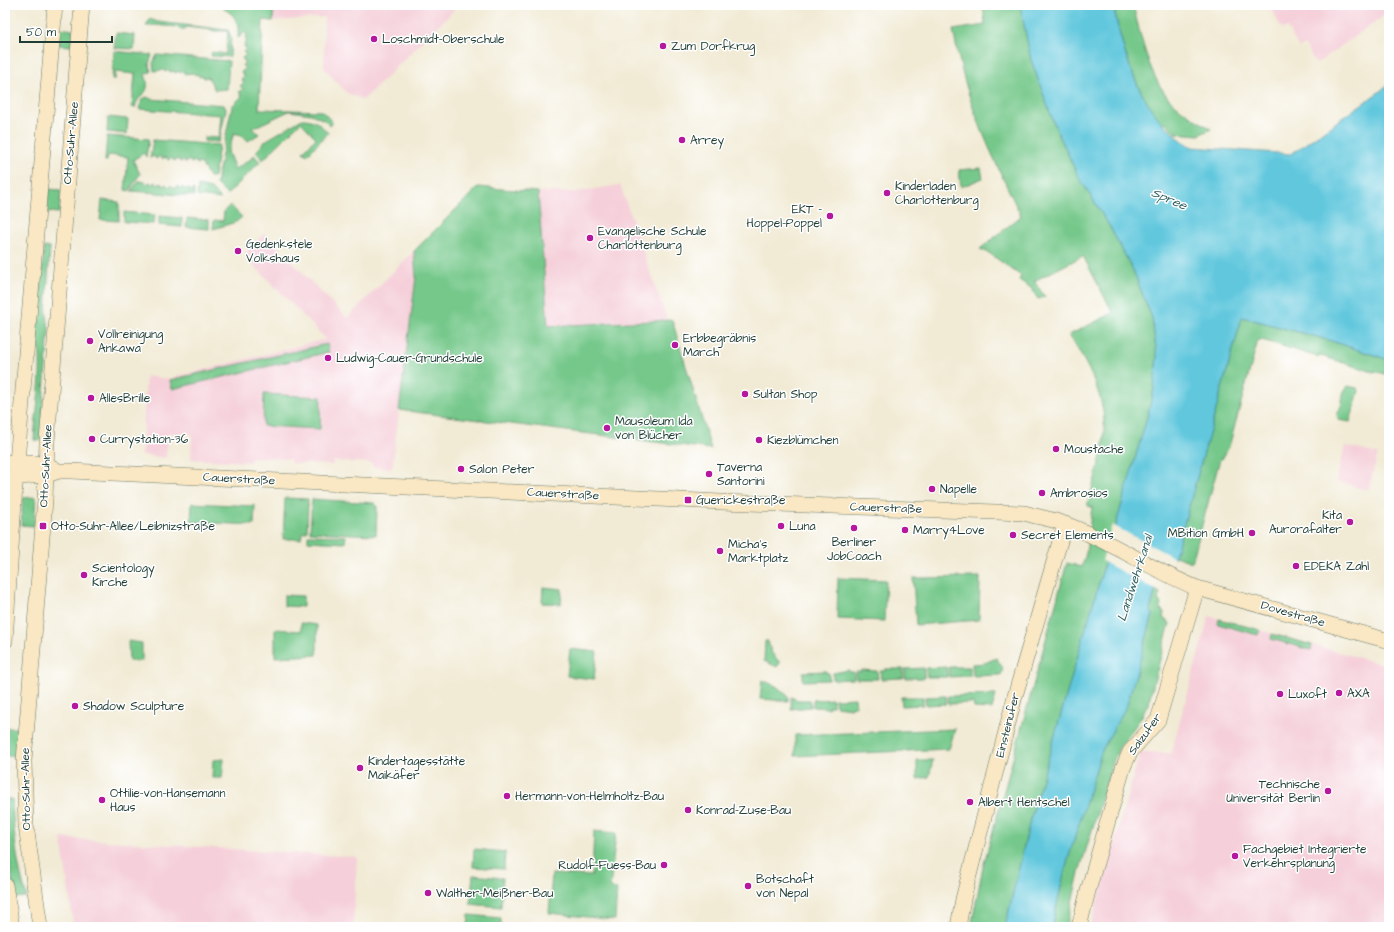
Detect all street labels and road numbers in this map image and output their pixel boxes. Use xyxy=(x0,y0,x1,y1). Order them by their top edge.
street label: Otto-Suhr-Allee xyxy=(59,101,83,185)
street label: Otto-Suhr-Allee xyxy=(35,424,57,508)
street label: Cauerstraße xyxy=(202,469,276,489)
street label: Cauerstraße xyxy=(526,484,600,504)
street label: Cauerstraße xyxy=(850,498,923,518)
street label: Dovestraße xyxy=(1259,597,1327,631)
street label: Einsteinufer xyxy=(992,690,1024,759)
street label: Salzufer xyxy=(1124,709,1166,758)
street label: Otto-Suhr-Allee xyxy=(17,747,35,831)

